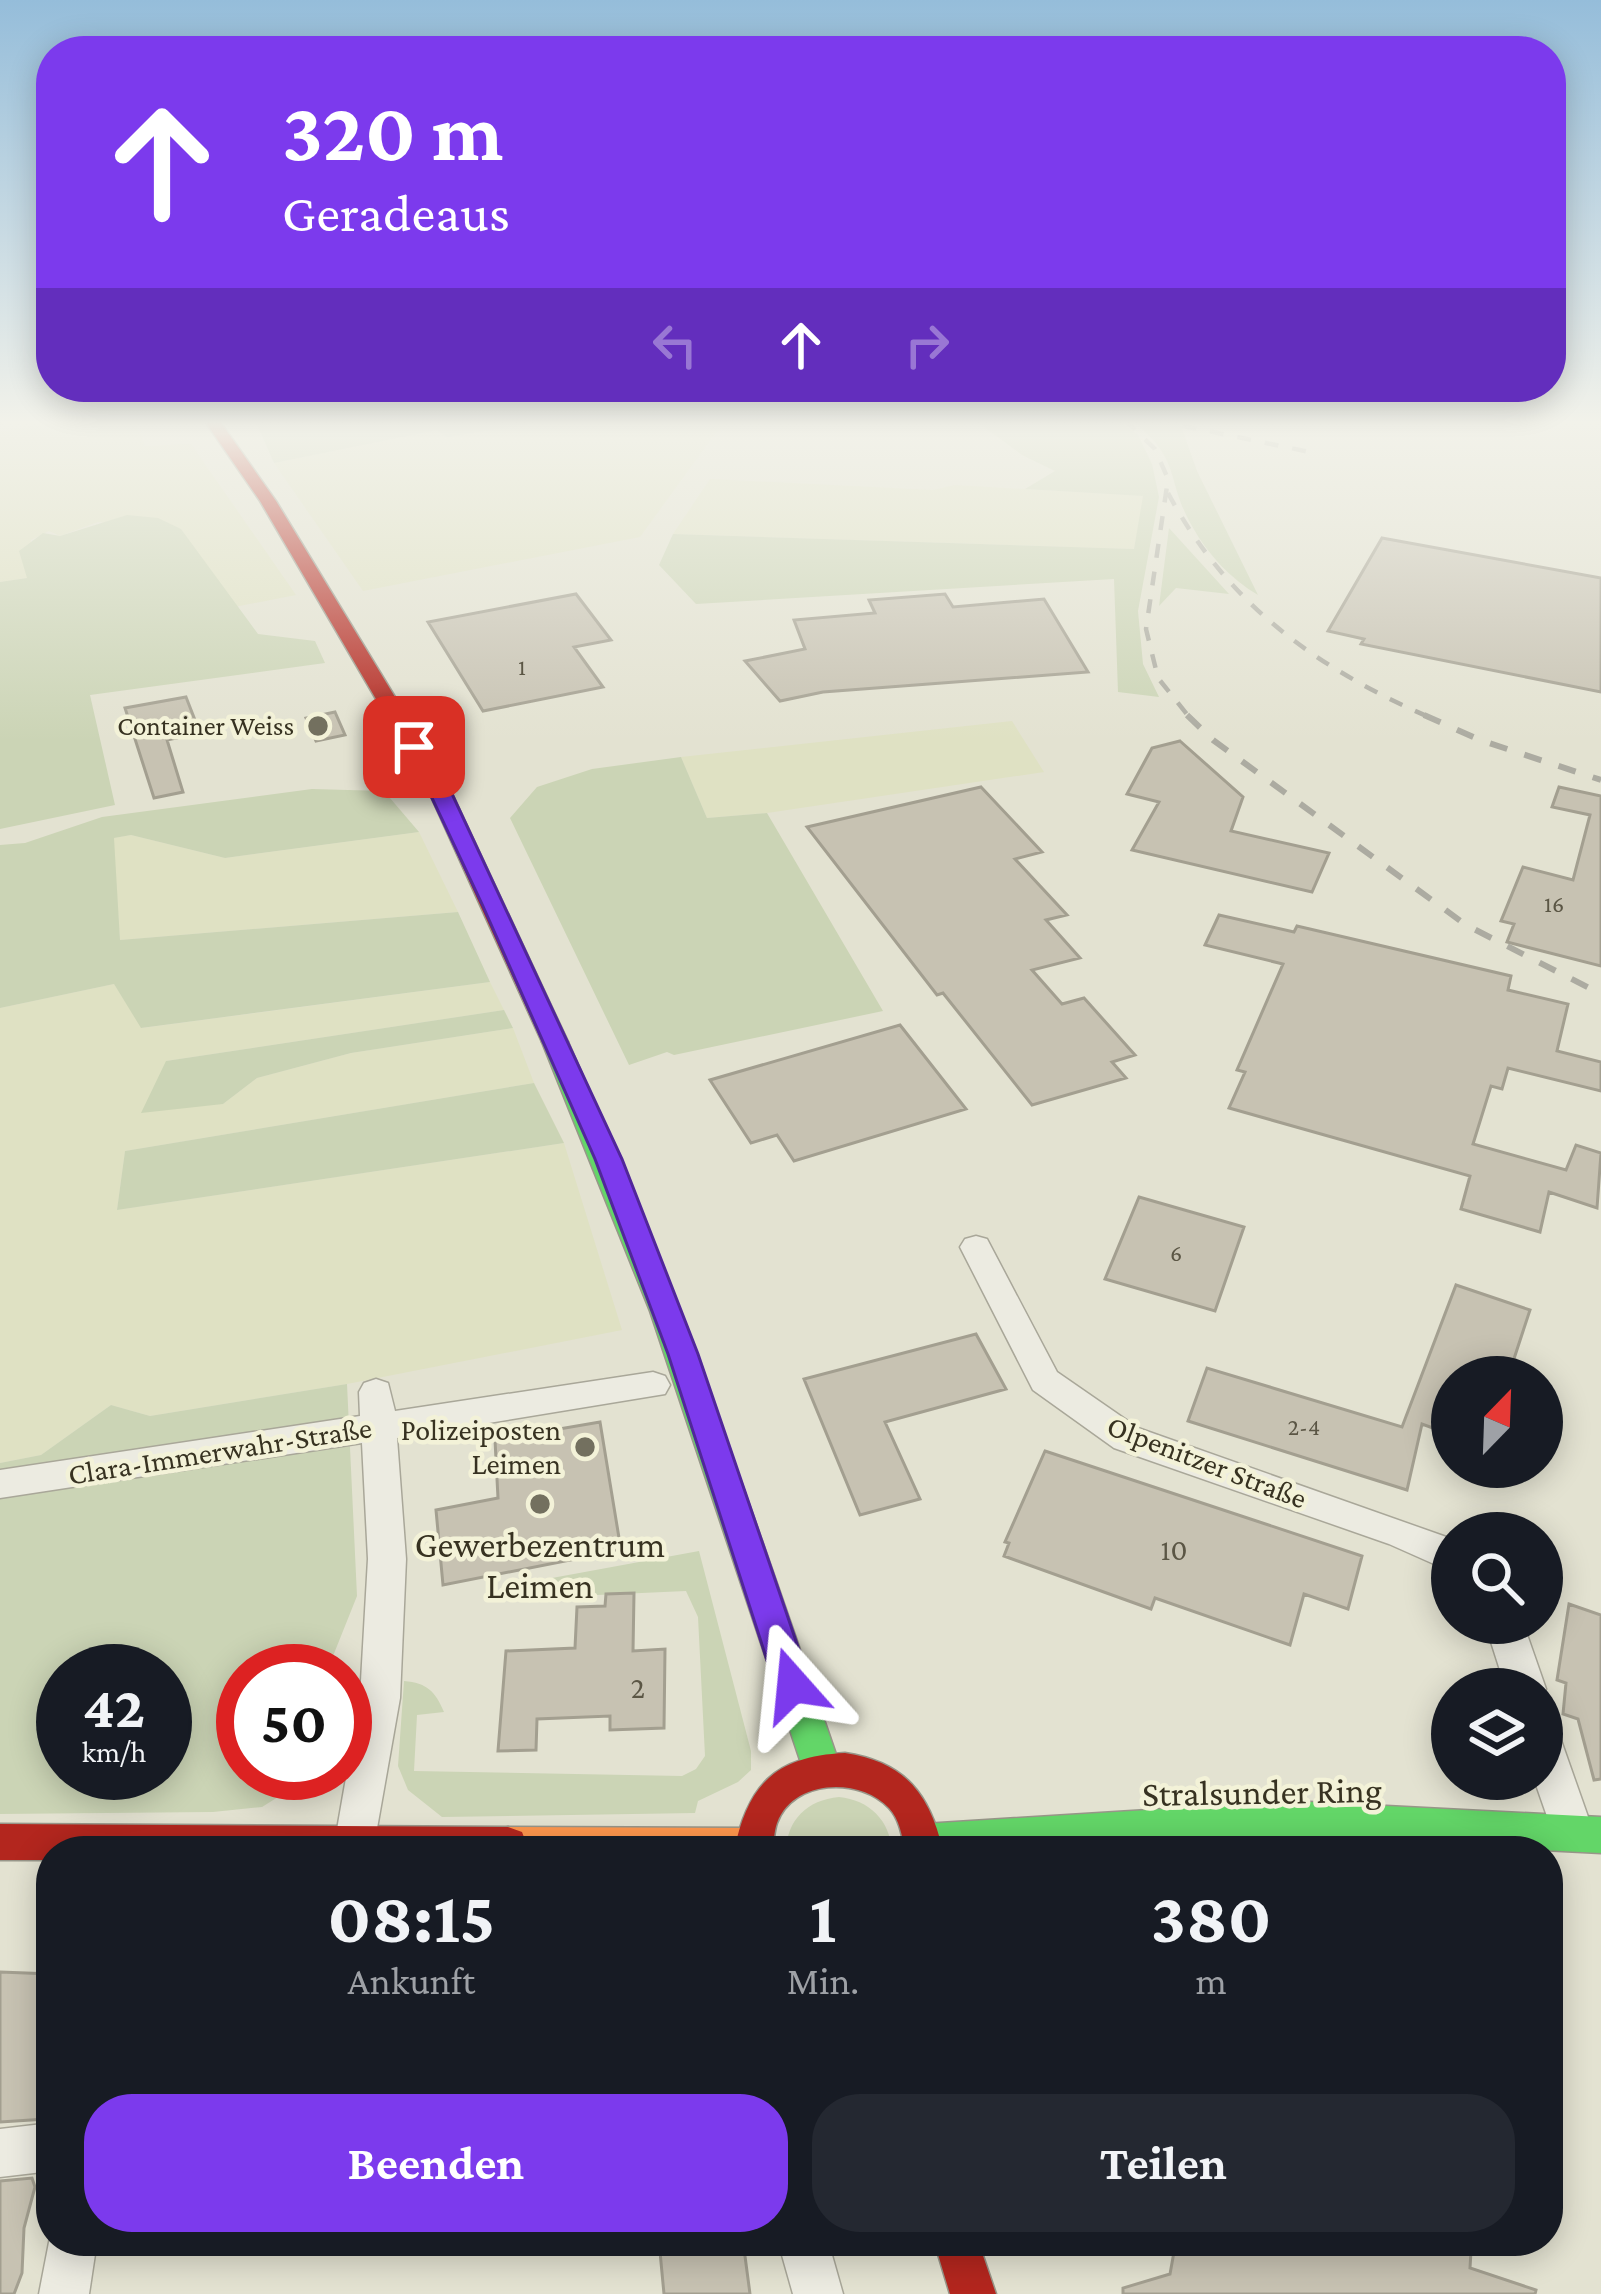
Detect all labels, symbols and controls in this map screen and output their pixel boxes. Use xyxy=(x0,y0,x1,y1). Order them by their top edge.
icon: ahead xyxy=(84,84,240,240)
text: 320 m xyxy=(282,85,503,178)
text: Geradeaus xyxy=(282,183,510,243)
icon: left xyxy=(642,312,708,378)
icon: ahead xyxy=(768,312,834,378)
icon: right xyxy=(894,312,960,378)
house number: 1 xyxy=(518,653,526,680)
pin xyxy=(363,696,465,798)
place label: Container Weiss xyxy=(117,711,294,741)
marker: Container Weiss xyxy=(305,713,331,739)
icon: arrive xyxy=(381,714,447,780)
house number: 16 xyxy=(1544,890,1564,917)
house number: 6 xyxy=(1170,1239,1182,1266)
north arrow xyxy=(1431,1356,1563,1488)
map controls xyxy=(1431,1356,1563,1800)
street label: Olpenitzer Straße xyxy=(1103,1408,1311,1516)
street label: Clara-Immerwahr-Straße xyxy=(66,1410,374,1491)
place label: Polizeiposten Leimen xyxy=(401,1413,561,1480)
house number: 2-4 xyxy=(1288,1413,1320,1440)
marker: Polizeiposten Leimen xyxy=(572,1434,598,1460)
marker: Gewerbezentrum Leimen xyxy=(527,1491,553,1517)
button: search xyxy=(1431,1512,1563,1644)
place label: Gewerbezentrum Leimen xyxy=(415,1525,665,1606)
house number: 10 xyxy=(1161,1533,1187,1566)
position arrow xyxy=(730,1622,856,1748)
speed limit sign: 50 xyxy=(216,1644,372,1800)
button: layers xyxy=(1431,1668,1563,1800)
house number: 2 xyxy=(631,1671,645,1704)
text: 42 xyxy=(83,1673,145,1740)
text: km/h xyxy=(82,1735,146,1768)
street label: Stralsunder Ring xyxy=(1142,1770,1382,1814)
text: 08:15 xyxy=(327,1877,495,1957)
text: 1 xyxy=(810,1877,837,1957)
text: 380 xyxy=(1151,1877,1272,1957)
text: Ankunft xyxy=(348,1959,475,2002)
text: Min. xyxy=(787,1959,859,2002)
text: m xyxy=(1195,1959,1227,2002)
button: Beenden xyxy=(84,2094,788,2232)
button: Teilen xyxy=(812,2094,1515,2232)

